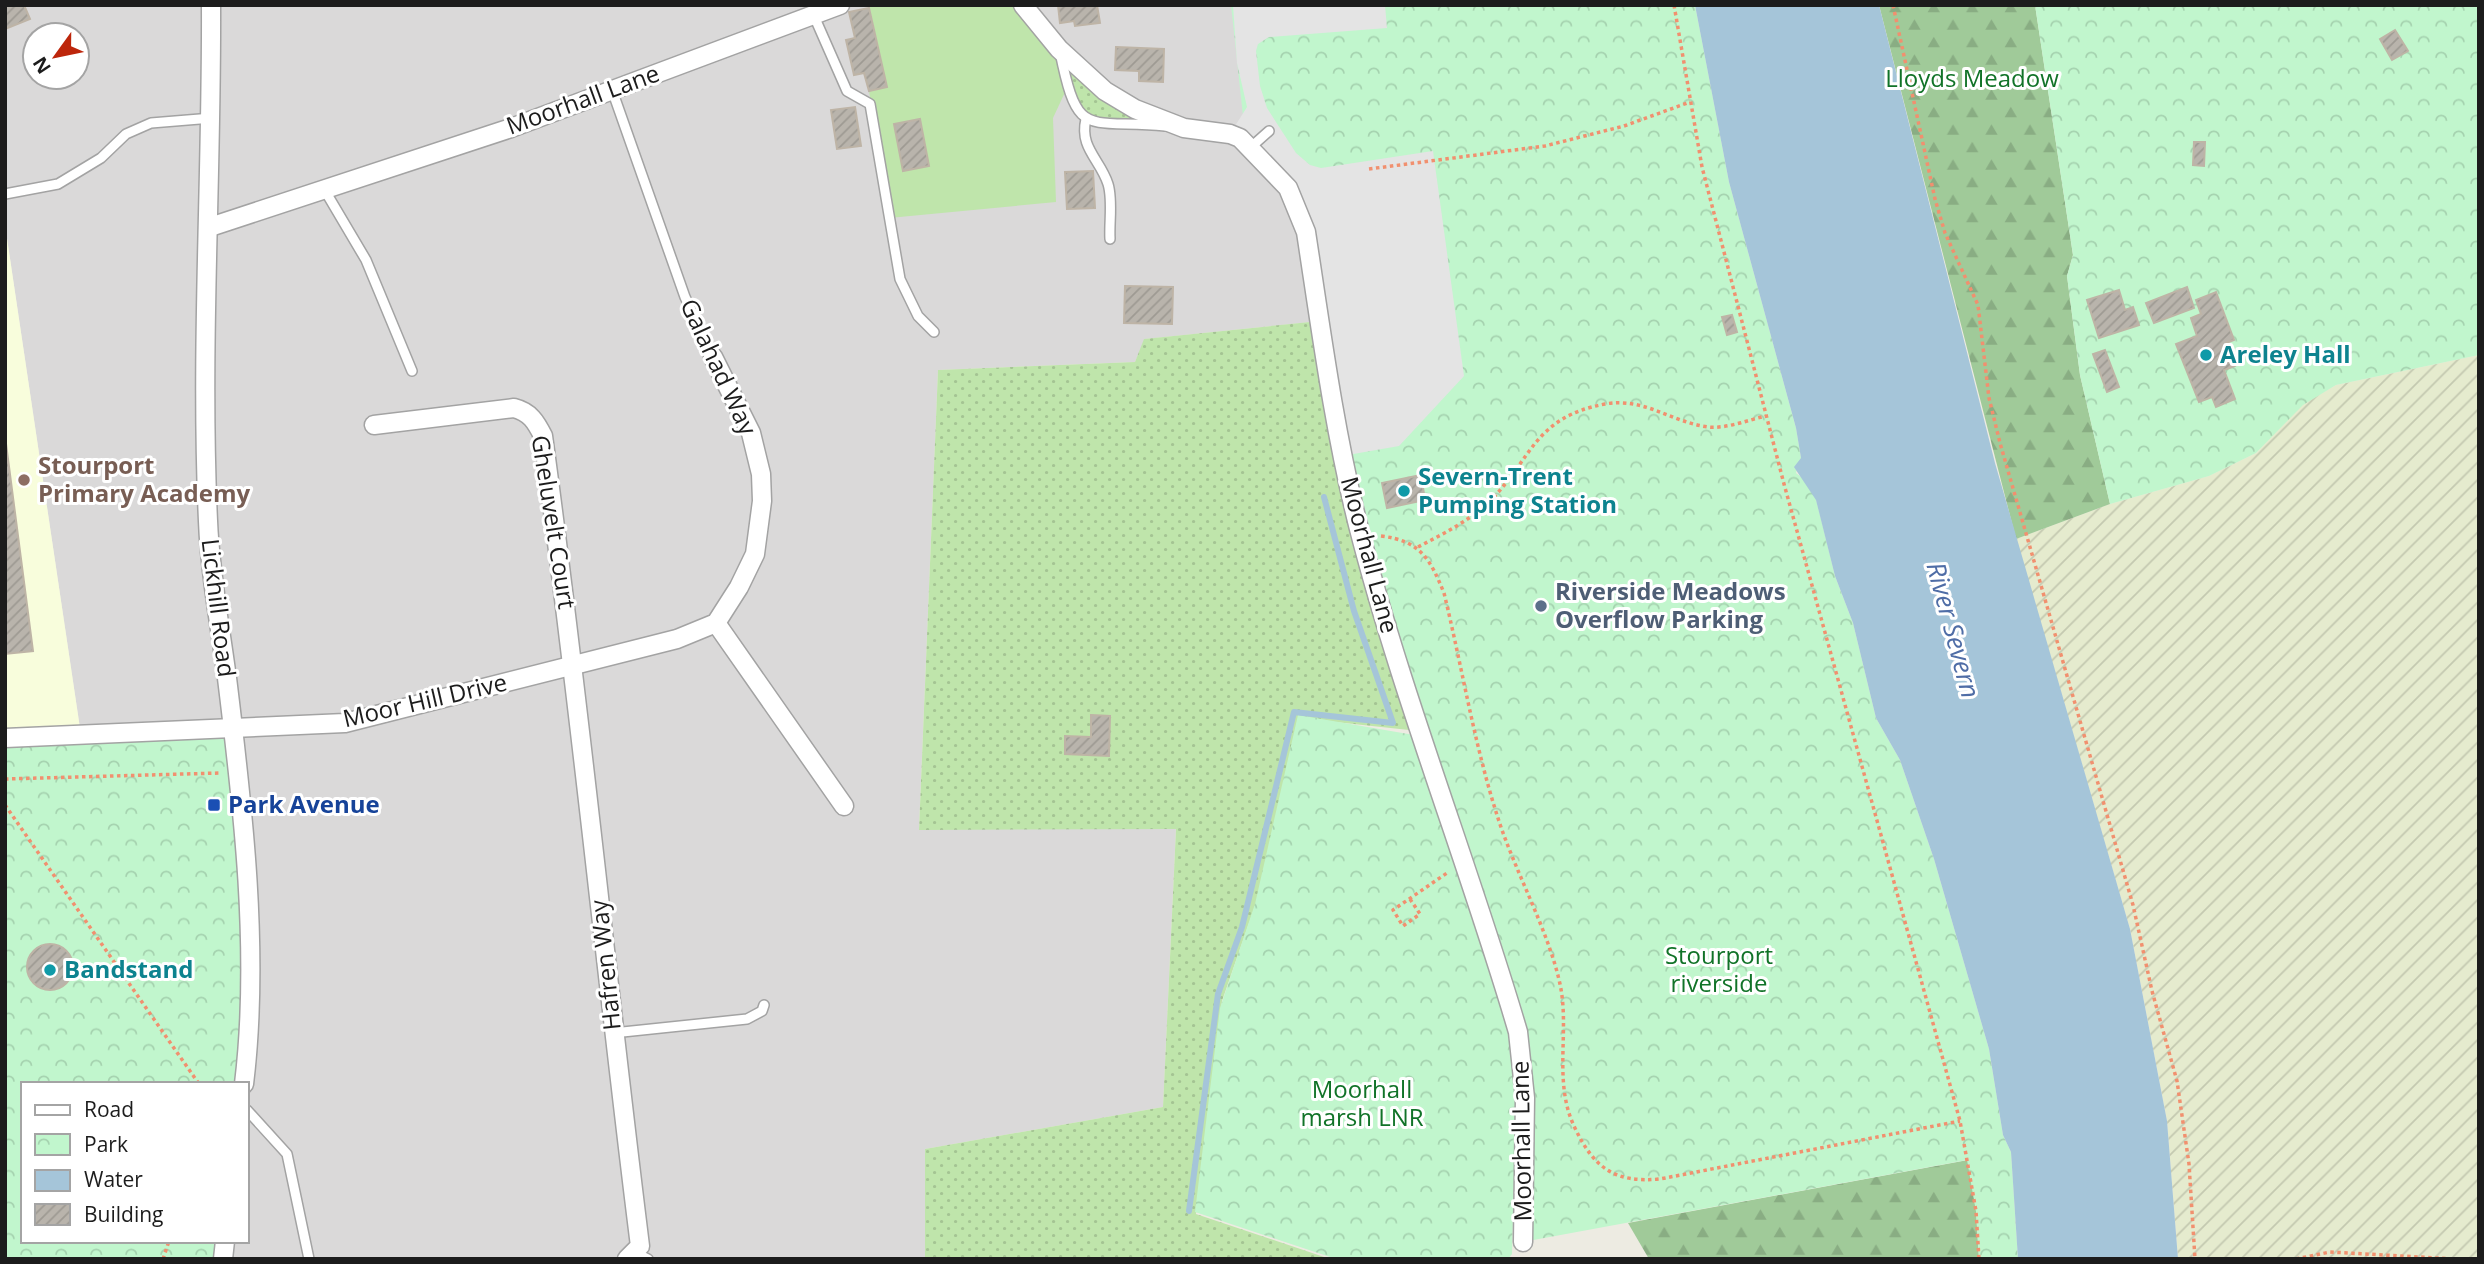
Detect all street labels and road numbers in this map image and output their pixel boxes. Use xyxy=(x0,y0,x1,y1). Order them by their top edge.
street label: Moorhall Lane xyxy=(501,56,664,142)
street label: Galahad Way xyxy=(673,293,766,441)
street label: Gheluvelt Court xyxy=(524,433,584,611)
street label: Moorhall Lane xyxy=(1334,473,1407,637)
street label: Lickhill Road xyxy=(195,537,244,679)
street label: Moor Hill Drive xyxy=(339,665,510,734)
street label: Hafren Way xyxy=(581,897,628,1032)
street label: Moorhall Lane xyxy=(1503,1060,1538,1222)

